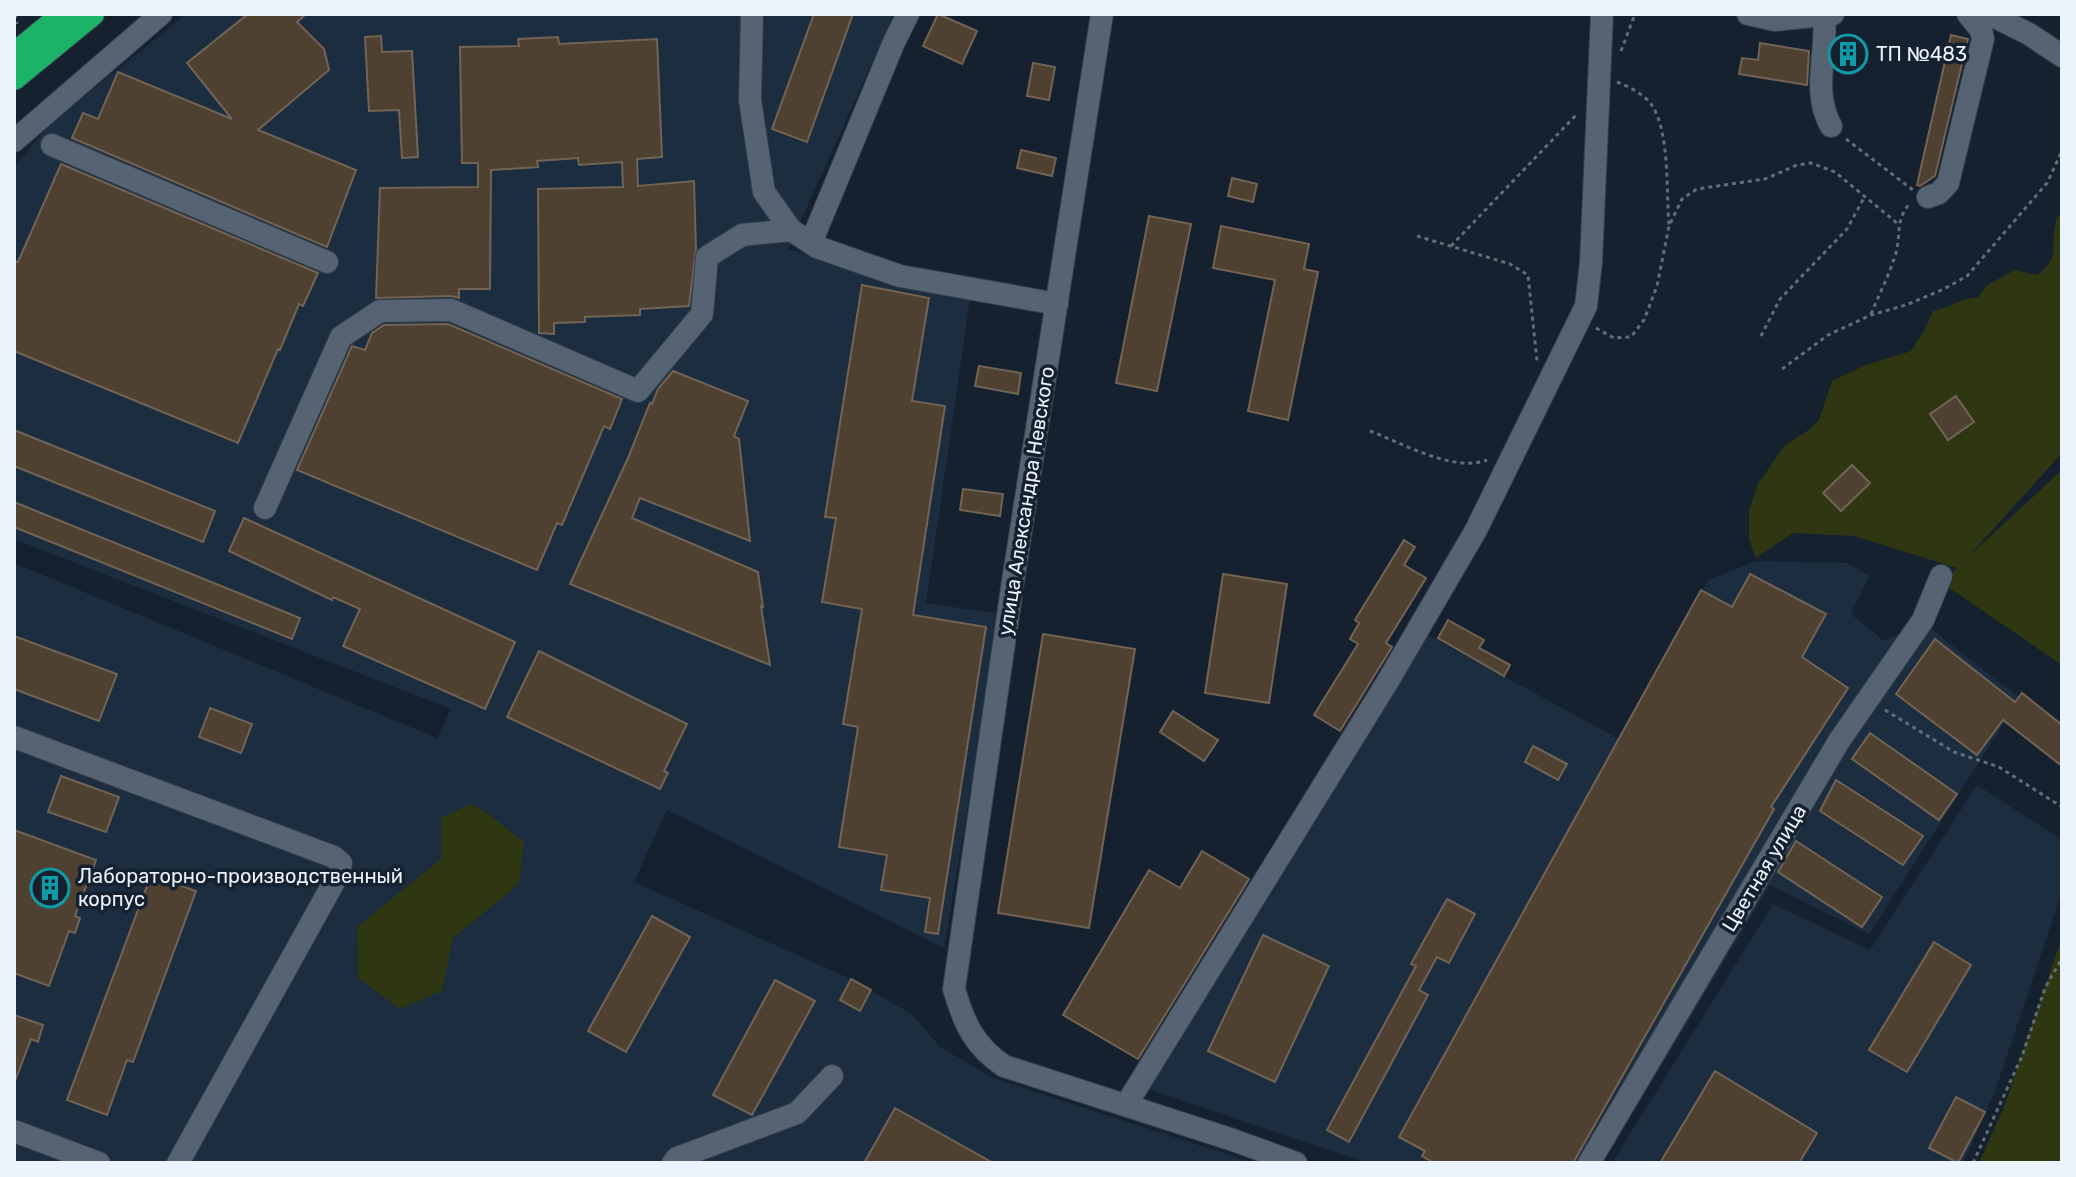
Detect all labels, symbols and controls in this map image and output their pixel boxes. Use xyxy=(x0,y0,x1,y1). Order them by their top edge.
building icon: ТП №483 xyxy=(1827,33,1869,75)
place label: ТП №483 xyxy=(1876,42,1967,66)
street label: улица Александра Невского xyxy=(993,365,1059,637)
street label: Цветная улица xyxy=(1717,800,1811,936)
place label: Лабораторно-производственный корпус xyxy=(78,864,403,911)
building icon: Лабораторно-производственный корпус xyxy=(29,867,71,909)

